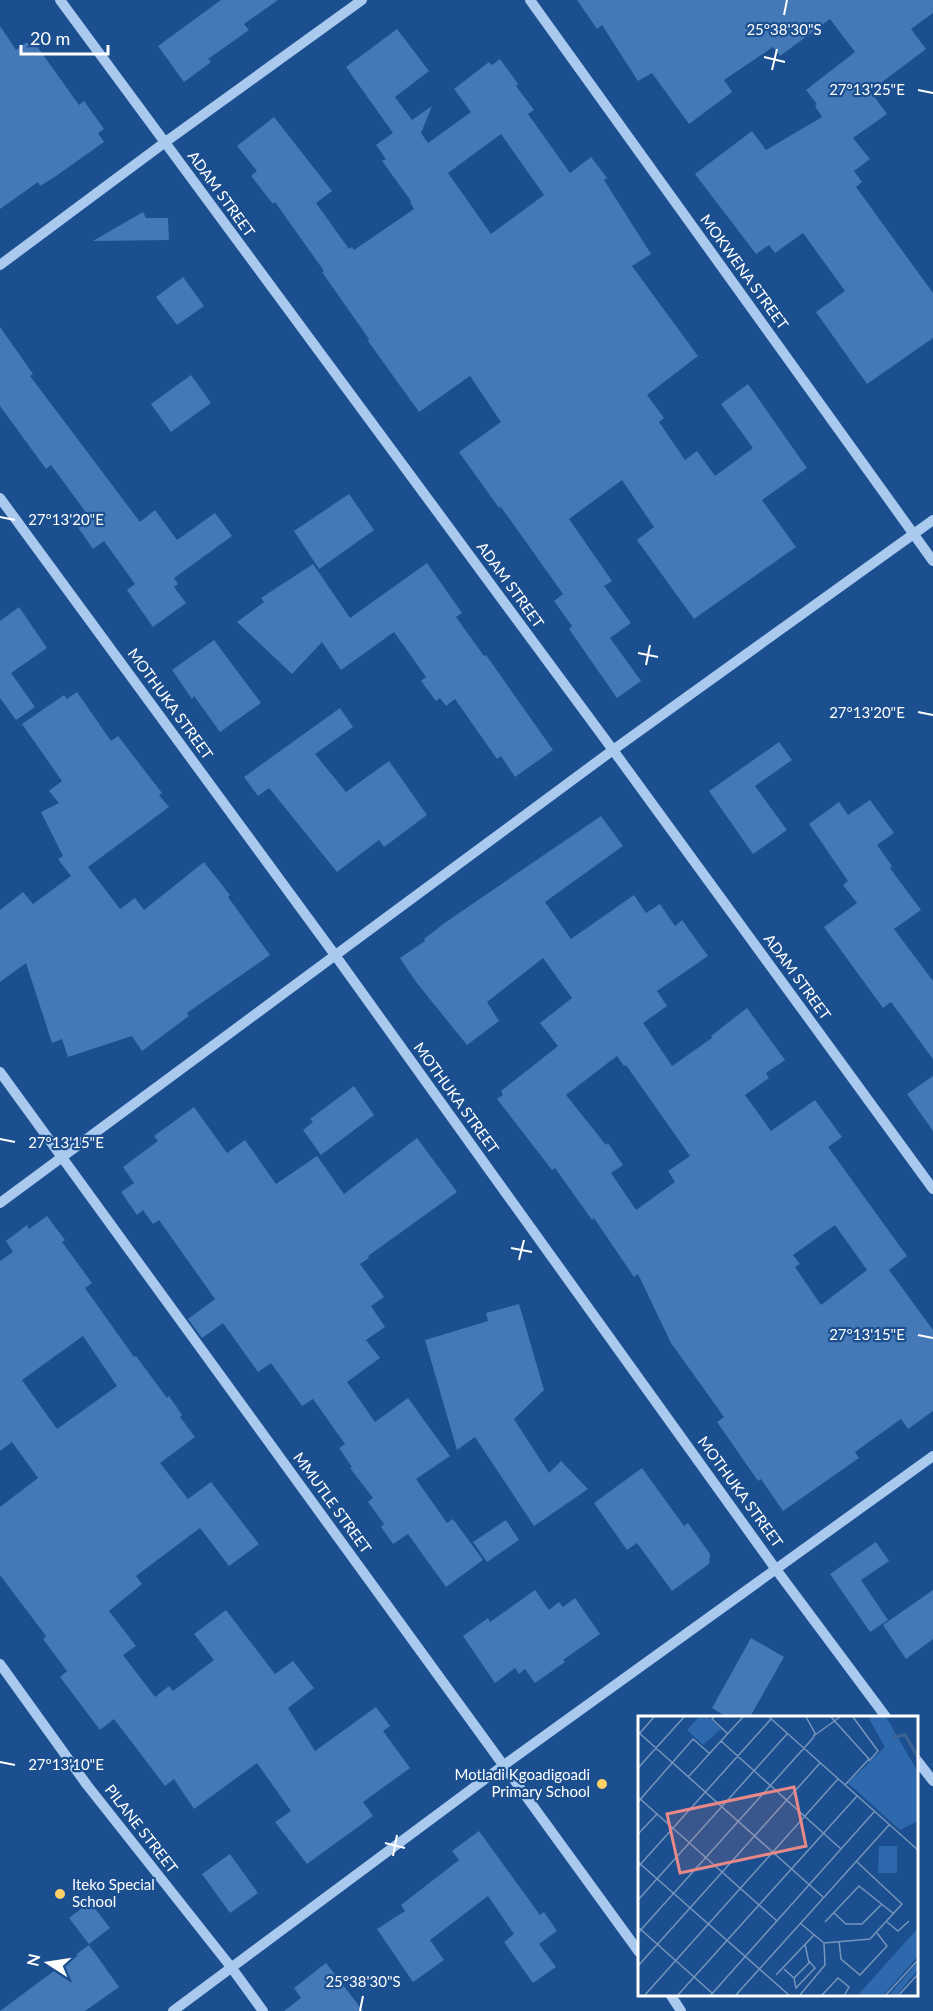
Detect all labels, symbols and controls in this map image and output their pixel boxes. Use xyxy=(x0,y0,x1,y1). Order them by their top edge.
scale bar xyxy=(21,18,108,56)
text: 25°38'30"S xyxy=(746,20,822,38)
text: 20 m xyxy=(30,27,70,49)
text: 27°13'25"E xyxy=(829,80,905,98)
street label: ADAM STREET xyxy=(185,147,259,240)
street label: MOKWENA STREET xyxy=(697,210,793,332)
text: 27°13'20"E xyxy=(28,510,104,528)
street label: ADAM STREET xyxy=(474,538,548,631)
street label: MOTHUKA STREET xyxy=(124,644,217,763)
text: 27°13'20"E xyxy=(829,703,905,721)
street label: ADAM STREET xyxy=(761,930,835,1023)
street label: MOTHUKA STREET xyxy=(410,1038,503,1157)
text: 27°13'15"E xyxy=(28,1133,104,1151)
text: 27°13'15"E xyxy=(829,1325,905,1343)
street label: MOTHUKA STREET xyxy=(694,1432,787,1551)
street label: MMUTLE STREET xyxy=(290,1448,376,1557)
inset map xyxy=(638,1716,918,1996)
text: 27°13'10"E xyxy=(28,1755,104,1773)
place label: Motladi Kgoadigoadi Primary School xyxy=(455,1765,590,1800)
marker: Motladi Kgoadigoadi Primary School xyxy=(595,1777,609,1791)
street label: PILANE STREET xyxy=(102,1780,182,1876)
place label: Iteko Special School xyxy=(72,1875,155,1910)
marker: Iteko Special School xyxy=(53,1887,67,1901)
north arrow xyxy=(18,1933,78,1993)
text: N xyxy=(22,1952,43,1968)
text: 25°38'30"S xyxy=(325,1972,401,1990)

